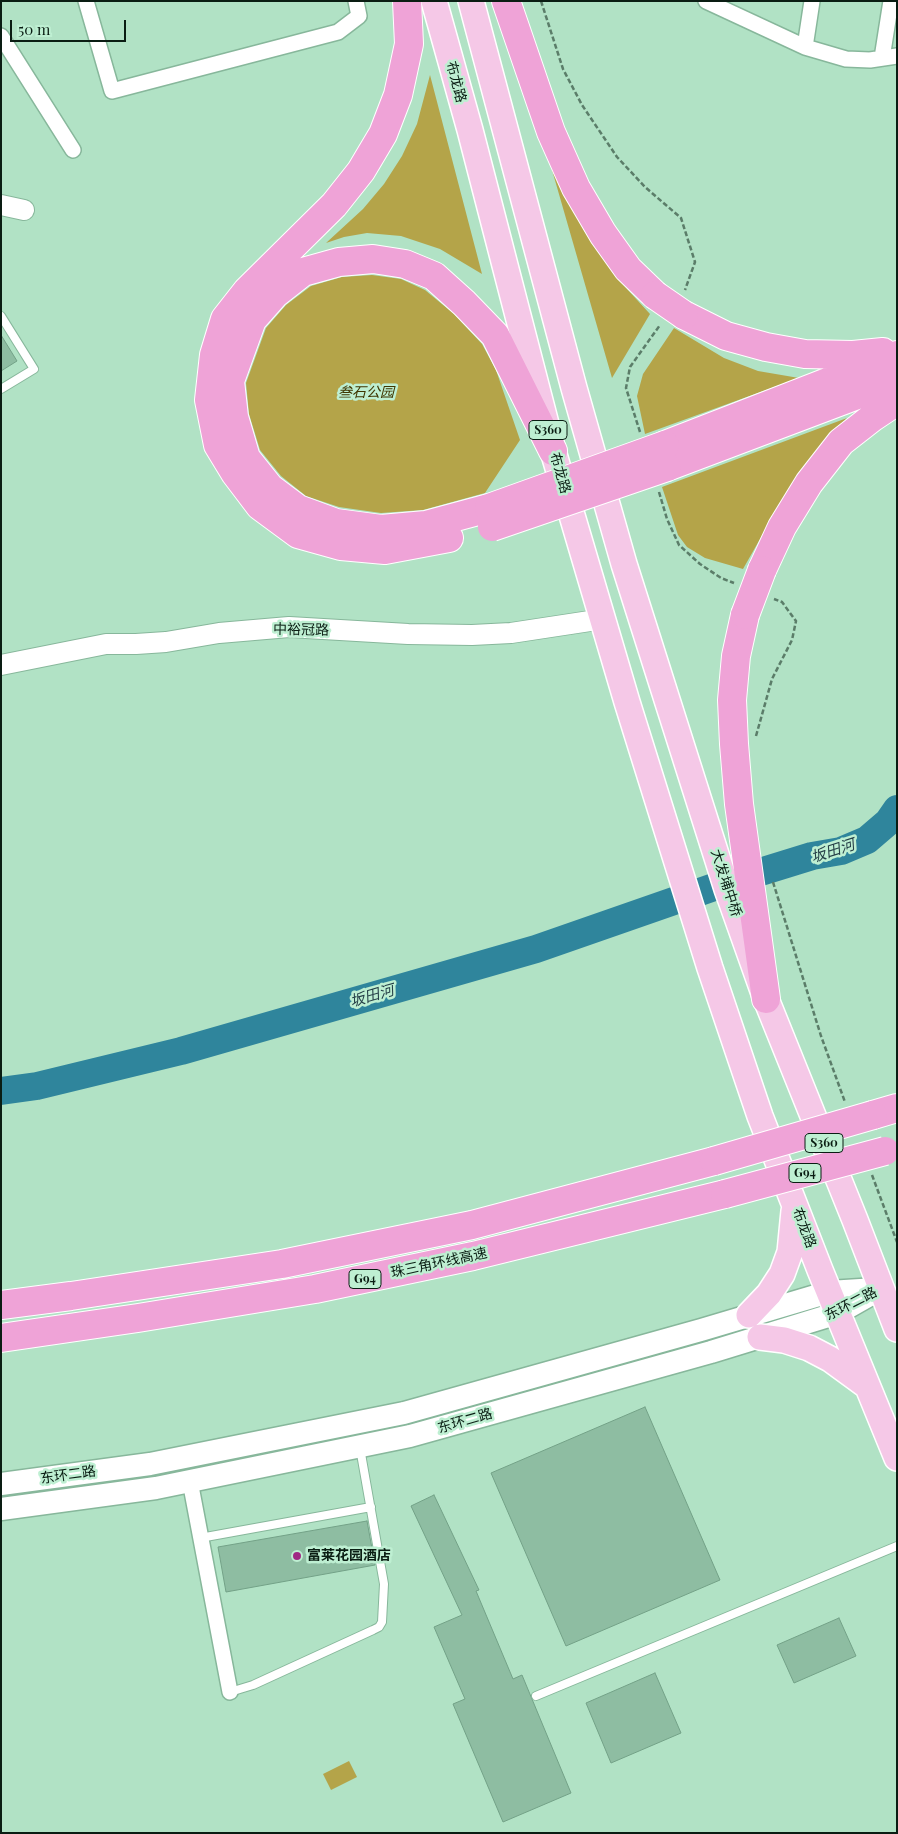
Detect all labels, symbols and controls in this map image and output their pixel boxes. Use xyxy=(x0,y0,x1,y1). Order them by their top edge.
scale bar xyxy=(12,10,129,42)
text: 50 m xyxy=(18,19,50,39)
street label: 布龙路 xyxy=(442,60,470,104)
park label: 叁石公园 xyxy=(338,385,394,401)
road number: S360 xyxy=(529,420,567,440)
street label: 布龙路 xyxy=(546,450,574,496)
street label: 中裕冠路 xyxy=(273,621,329,639)
water label: 坂田河 xyxy=(809,835,857,867)
street label: 大发埔中桥 xyxy=(707,847,745,919)
water label: 坂田河 xyxy=(348,981,396,1011)
road number: S360 xyxy=(805,1134,843,1152)
road number: G94 xyxy=(789,1164,821,1182)
street label: 布龙路 xyxy=(789,1205,819,1251)
street label: 珠三角环线高速 xyxy=(389,1245,489,1281)
road number: G94 xyxy=(349,1270,381,1288)
street label: 东环二路 xyxy=(822,1284,880,1324)
street label: 东环二路 xyxy=(436,1405,494,1437)
street label: 东环二路 xyxy=(39,1463,97,1487)
place label: 富莱花园酒店 xyxy=(307,1548,391,1564)
marker: 富莱花园酒店 xyxy=(291,1550,303,1562)

